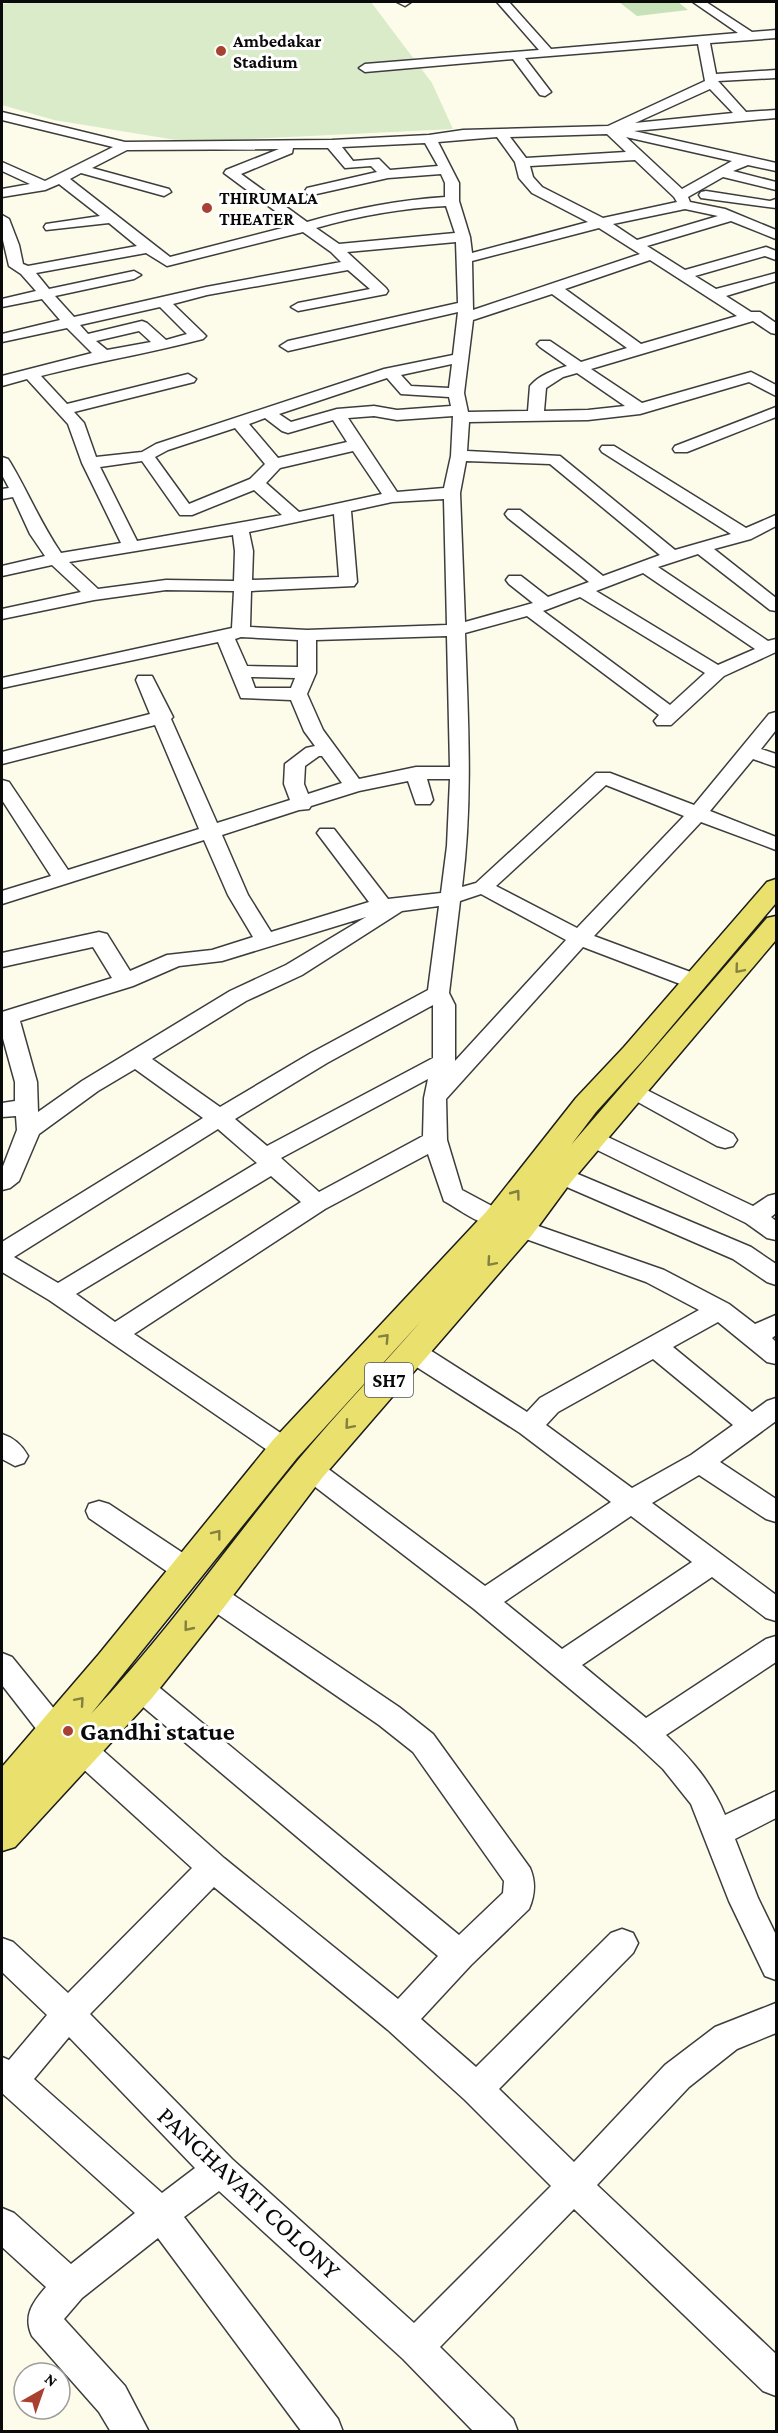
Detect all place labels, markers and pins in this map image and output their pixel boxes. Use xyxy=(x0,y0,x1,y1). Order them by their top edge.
place label: Ambedakar Stadium xyxy=(232,31,321,72)
marker: Ambedakar Stadium xyxy=(214,44,228,58)
place label: THIRUMALA THEATER xyxy=(219,188,318,229)
marker: THIRUMALA THEATER xyxy=(200,201,214,215)
place label: Gandhi statue xyxy=(80,1717,235,1746)
marker: Gandhi statue xyxy=(61,1724,75,1738)

